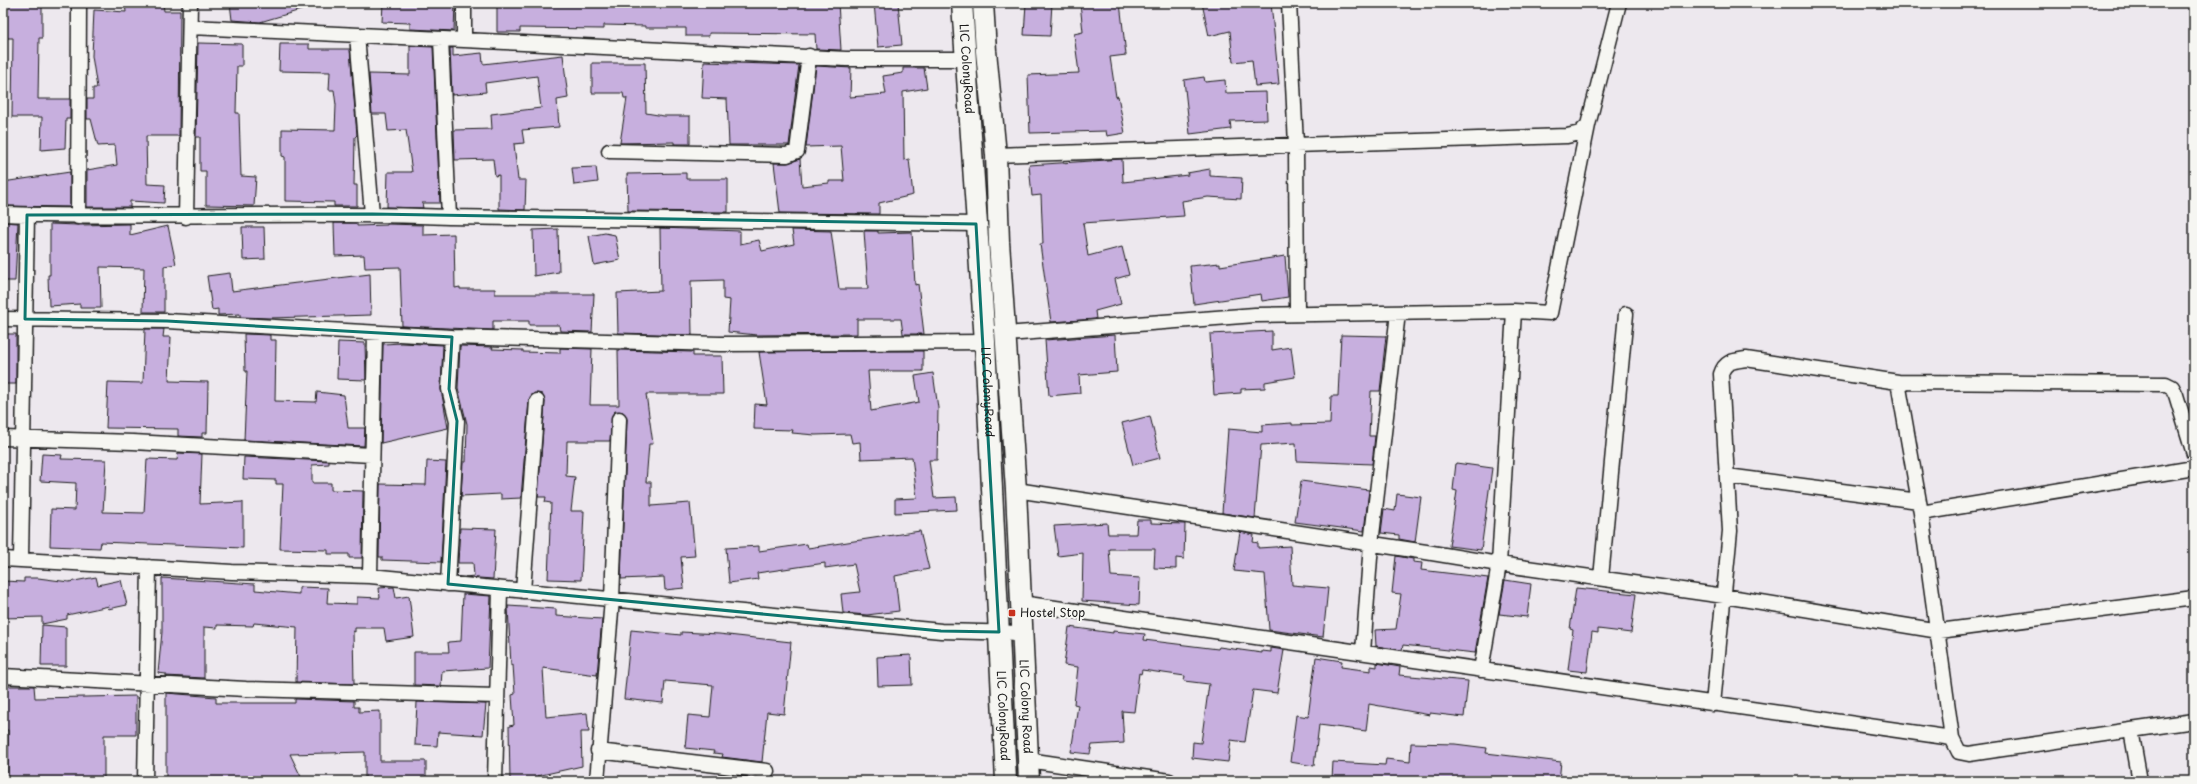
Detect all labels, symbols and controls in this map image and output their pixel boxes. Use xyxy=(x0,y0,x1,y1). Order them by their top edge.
street label: LIC ColonyRoad xyxy=(955,23,980,115)
street label: LIC ColonyRoad xyxy=(977,346,1000,438)
place label: Hostel Stop xyxy=(1020,603,1085,621)
marker: Hostel Stop xyxy=(1007,608,1017,618)
street label: LIC Colony Road xyxy=(1016,659,1038,754)
street label: LIC ColonyRoad xyxy=(993,670,1015,761)

